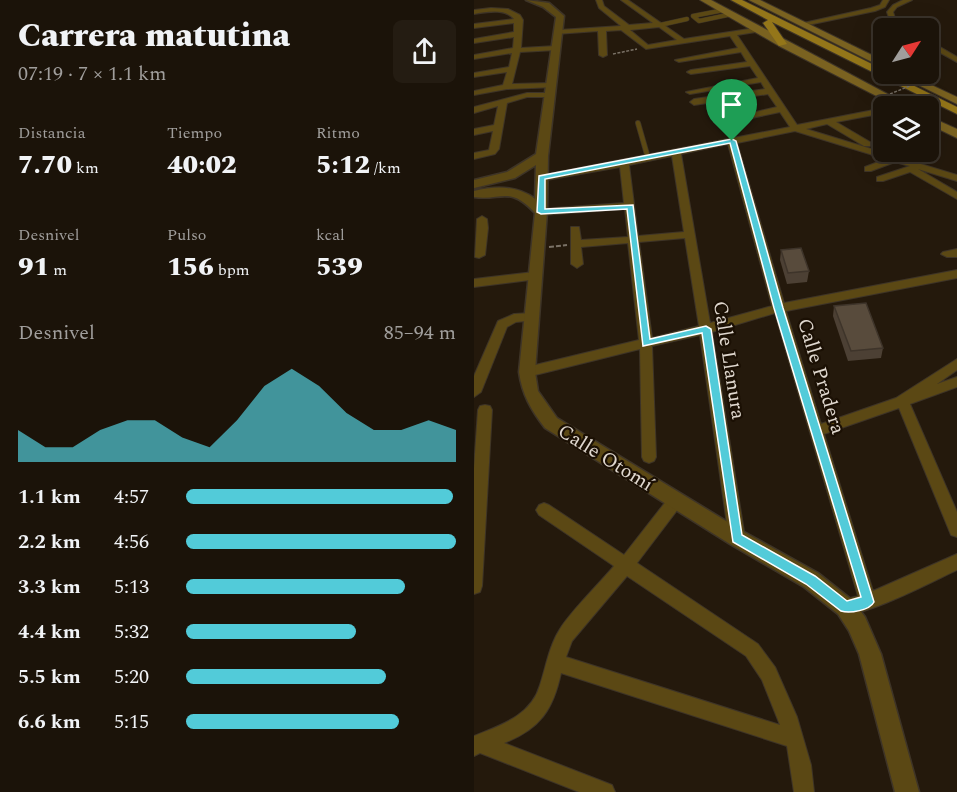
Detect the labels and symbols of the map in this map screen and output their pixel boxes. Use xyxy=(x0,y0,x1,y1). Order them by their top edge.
north arrow xyxy=(873,18,939,84)
pin xyxy=(706,79,757,141)
street label: Calle Llanura xyxy=(705,299,753,422)
street label: Calle Pradera xyxy=(789,315,853,438)
street label: Calle Otomí xyxy=(552,417,660,500)

